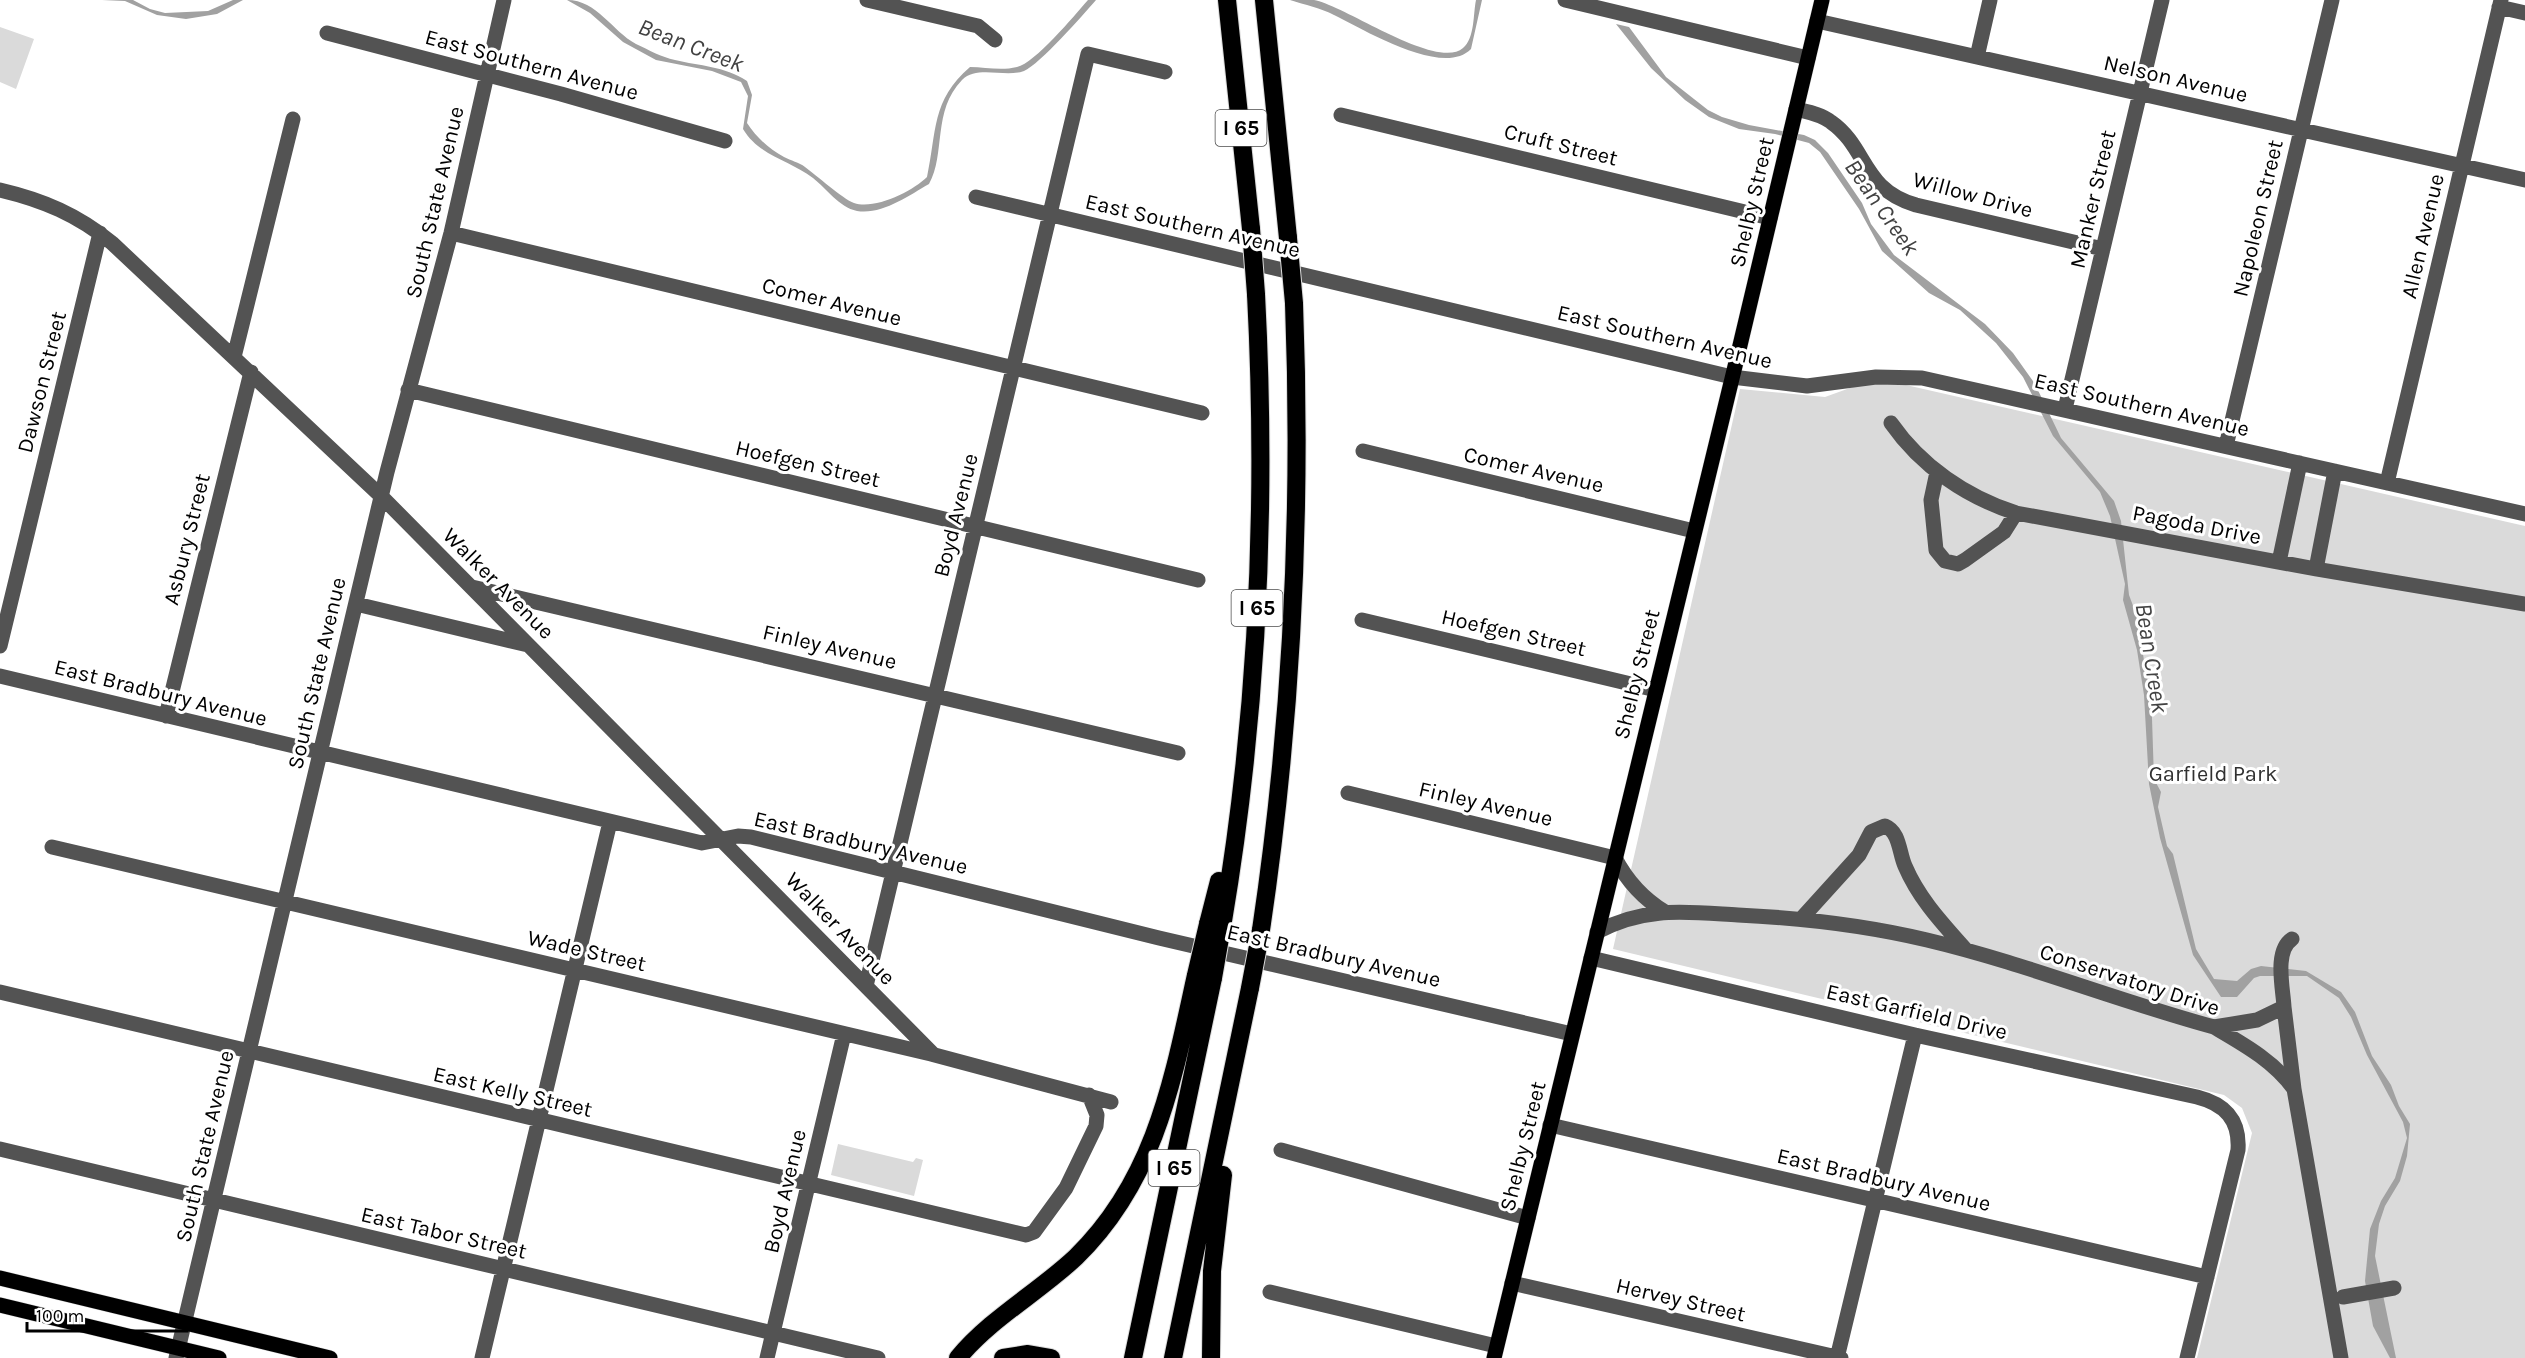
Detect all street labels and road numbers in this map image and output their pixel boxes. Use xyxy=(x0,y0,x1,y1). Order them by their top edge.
street label: East Southern Avenue xyxy=(422,24,641,106)
street label: Nelson Avenue xyxy=(2101,50,2250,108)
street label: South State Avenue xyxy=(400,104,470,301)
road number: I 65 xyxy=(1216,110,1266,146)
street label: Cruft Street xyxy=(1501,118,1620,172)
street label: Manker Street xyxy=(2064,127,2122,271)
street label: Shelby Street xyxy=(1724,135,1780,270)
street label: Napoleon Street xyxy=(2227,137,2289,299)
street label: Willow Drive xyxy=(1910,166,2036,223)
street label: Allen Avenue xyxy=(2396,171,2450,301)
street label: East Southern Avenue xyxy=(1083,189,1303,263)
street label: Comer Avenue xyxy=(759,272,904,332)
street label: East Southern Avenue xyxy=(1555,300,1775,374)
street label: Dawson Street xyxy=(12,309,72,456)
street label: East Southern Avenue xyxy=(2032,368,2252,442)
street label: Hoefgen Street xyxy=(733,435,883,493)
street label: Comer Avenue xyxy=(1461,441,1606,499)
street label: Boyd Avenue xyxy=(928,451,984,580)
street label: Asbury Street xyxy=(158,471,216,608)
street label: Pagoda Drive xyxy=(2130,500,2263,550)
street label: Walker Avenue xyxy=(437,523,559,645)
street label: South State Avenue xyxy=(282,575,352,772)
road number: I 65 xyxy=(1232,590,1282,626)
street label: Hoefgen Street xyxy=(1439,604,1589,662)
street label: Shelby Street xyxy=(1608,607,1666,742)
street label: Finley Avenue xyxy=(760,619,899,675)
street label: East Bradbury Avenue xyxy=(52,654,270,732)
street label: Finley Avenue xyxy=(1416,776,1555,832)
street label: East Bradbury Avenue xyxy=(751,806,970,880)
street label: Walker Avenue xyxy=(780,867,901,990)
street label: East Bradbury Avenue xyxy=(1224,919,1443,993)
street label: Wade Street xyxy=(525,925,649,977)
street label: Conservatory Drive xyxy=(2036,939,2223,1021)
street label: East Garfield Drive xyxy=(1824,979,2010,1045)
street label: South State Avenue xyxy=(170,1048,240,1245)
street label: East Kelly Street xyxy=(431,1061,595,1123)
street label: Shelby Street xyxy=(1494,1079,1552,1214)
street label: Boyd Avenue xyxy=(758,1127,812,1256)
street label: East Bradbury Avenue xyxy=(1774,1143,1993,1217)
road number: I 65 xyxy=(1148,1150,1200,1186)
street label: East Tabor Street xyxy=(358,1201,529,1265)
street label: Hervey Street xyxy=(1613,1272,1748,1328)

